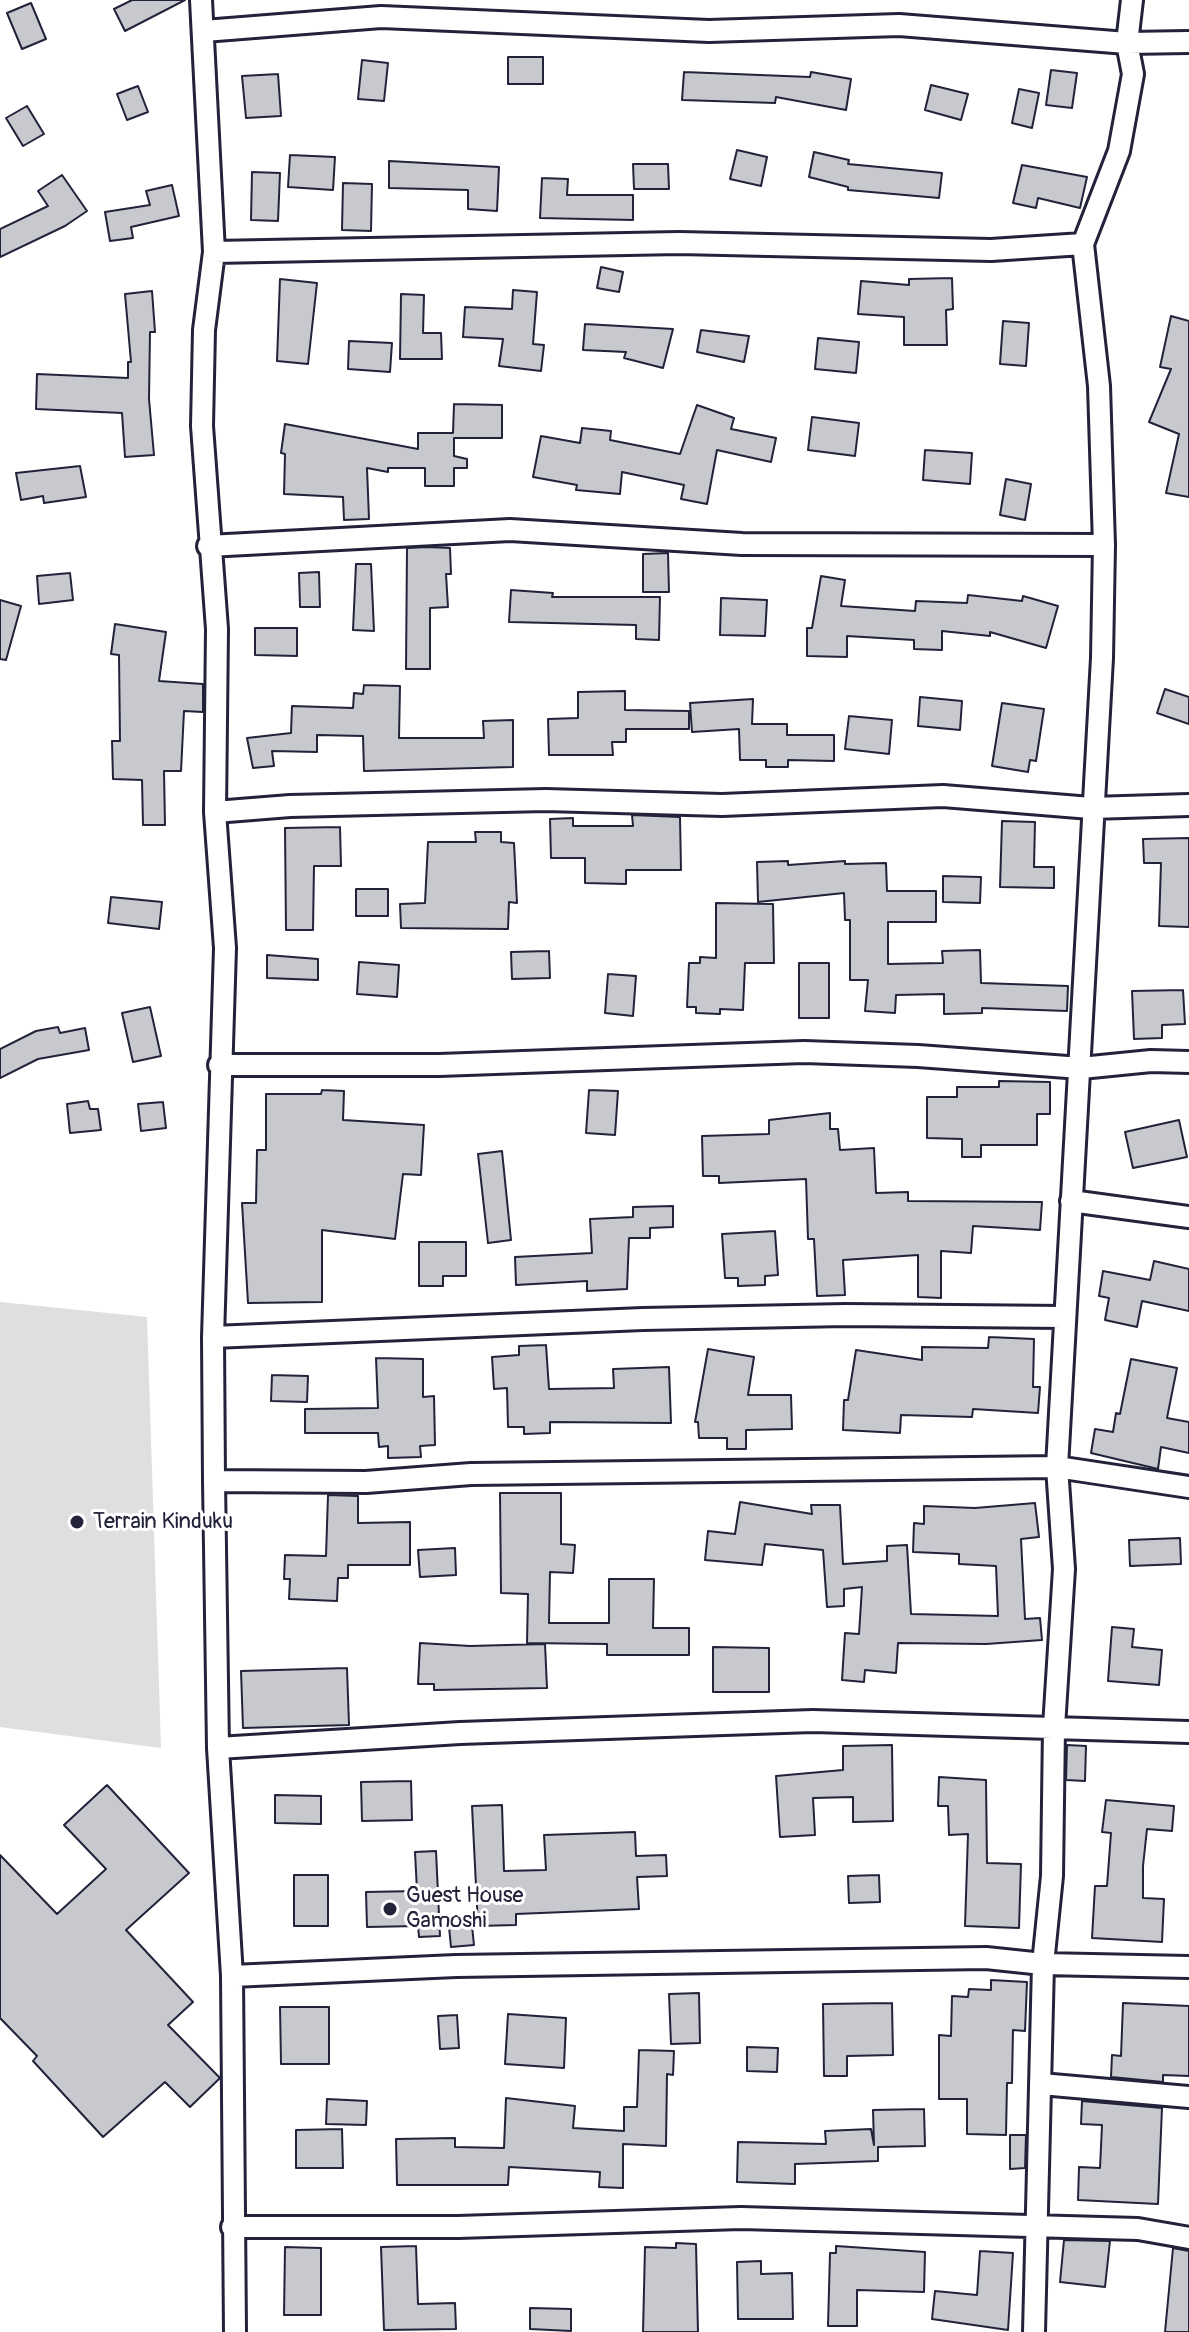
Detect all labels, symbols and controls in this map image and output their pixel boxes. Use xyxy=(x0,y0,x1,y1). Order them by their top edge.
place label: Terrain Kinduku xyxy=(93,1509,233,1535)
marker: Terrain Kinduku xyxy=(68,1513,86,1531)
place label: Guest House Gamoshi xyxy=(406,1883,523,1934)
marker: Guest House Gamoshi xyxy=(381,1900,399,1918)

